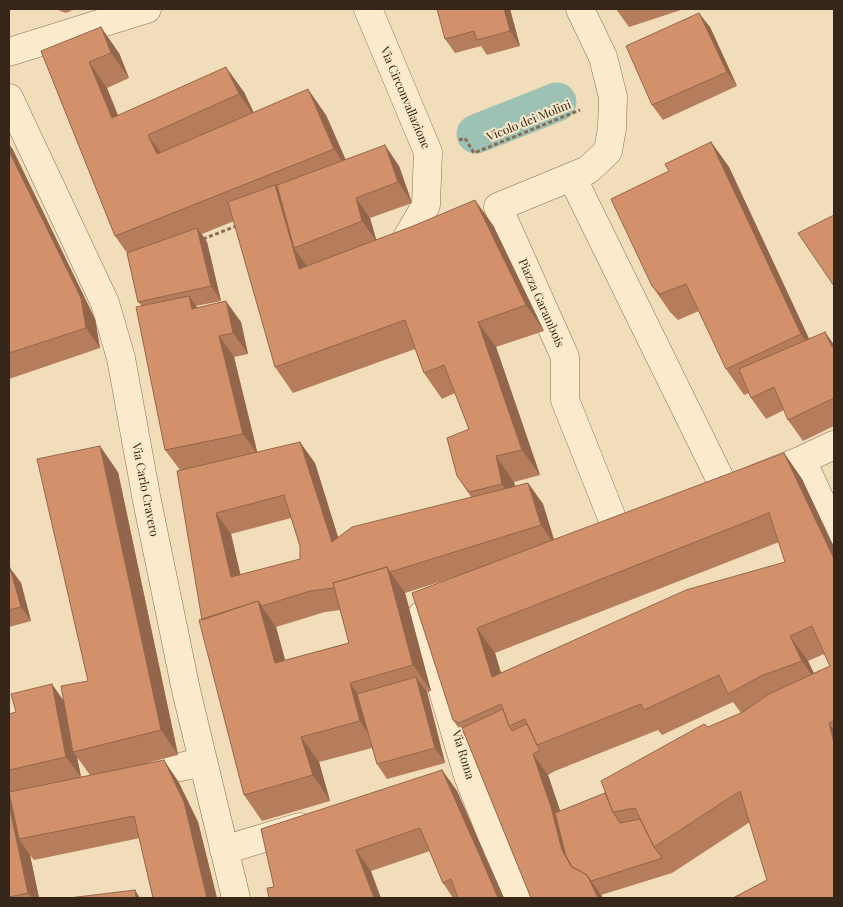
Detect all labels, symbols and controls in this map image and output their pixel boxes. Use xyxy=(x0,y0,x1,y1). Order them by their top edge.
street label: Via Circonvallazione xyxy=(377,45,433,151)
street label: Vicolo dei Molini xyxy=(485,98,573,144)
street label: Piazza Garambois xyxy=(515,256,567,350)
street label: Via Carlo Cravero xyxy=(129,442,161,538)
street label: Via Roma xyxy=(449,729,477,781)

